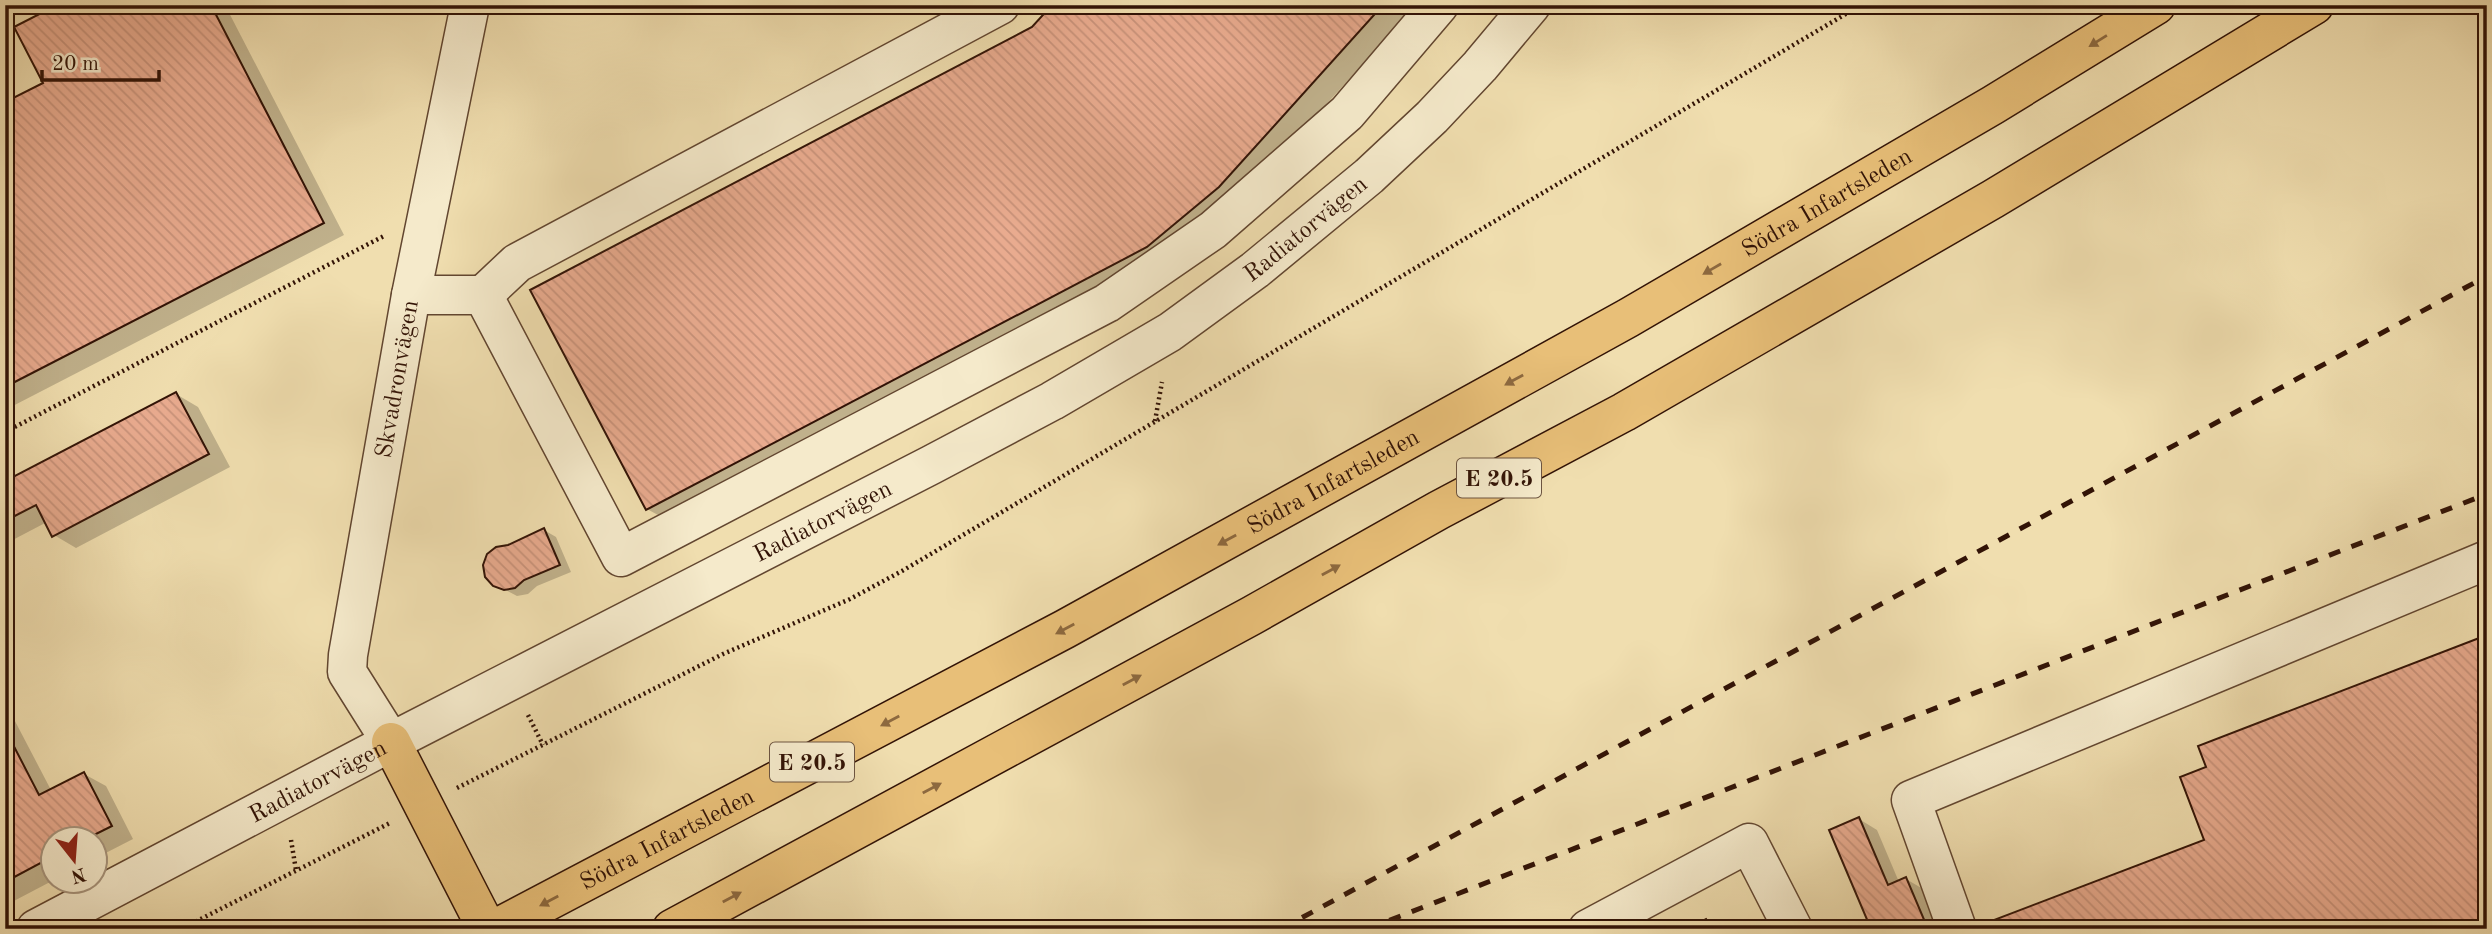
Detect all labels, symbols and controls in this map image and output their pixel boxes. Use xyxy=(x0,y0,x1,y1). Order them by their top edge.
one-way arrow xyxy=(2088,35,2107,47)
scale bar xyxy=(42,38,159,82)
text: 20 m xyxy=(52,54,99,75)
street label: Södra Infartsleden xyxy=(1738,145,1917,263)
street label: Radiatorvägen xyxy=(1240,173,1373,288)
one-way arrow xyxy=(1703,263,1722,275)
street label: Skvadronvägen xyxy=(373,298,424,460)
one-way arrow xyxy=(1504,374,1523,386)
street label: Södra Infartsleden xyxy=(1244,426,1424,540)
road number: E 20.5 xyxy=(1457,458,1541,498)
street label: Radiatorvägen xyxy=(750,477,896,568)
one-way arrow xyxy=(1218,534,1237,546)
one-way arrow xyxy=(1322,564,1341,576)
one-way arrow xyxy=(1055,623,1075,635)
one-way arrow xyxy=(1122,674,1142,686)
one-way arrow xyxy=(880,716,900,727)
street label: Radiatorvägen xyxy=(246,737,391,829)
road number: E 20.5 xyxy=(770,742,854,782)
one-way arrow xyxy=(922,782,942,794)
street label: Södra Infartsleden xyxy=(577,785,758,896)
north arrow xyxy=(38,825,108,895)
text: N xyxy=(68,863,88,885)
one-way arrow xyxy=(722,891,742,902)
one-way arrow xyxy=(539,895,559,906)

